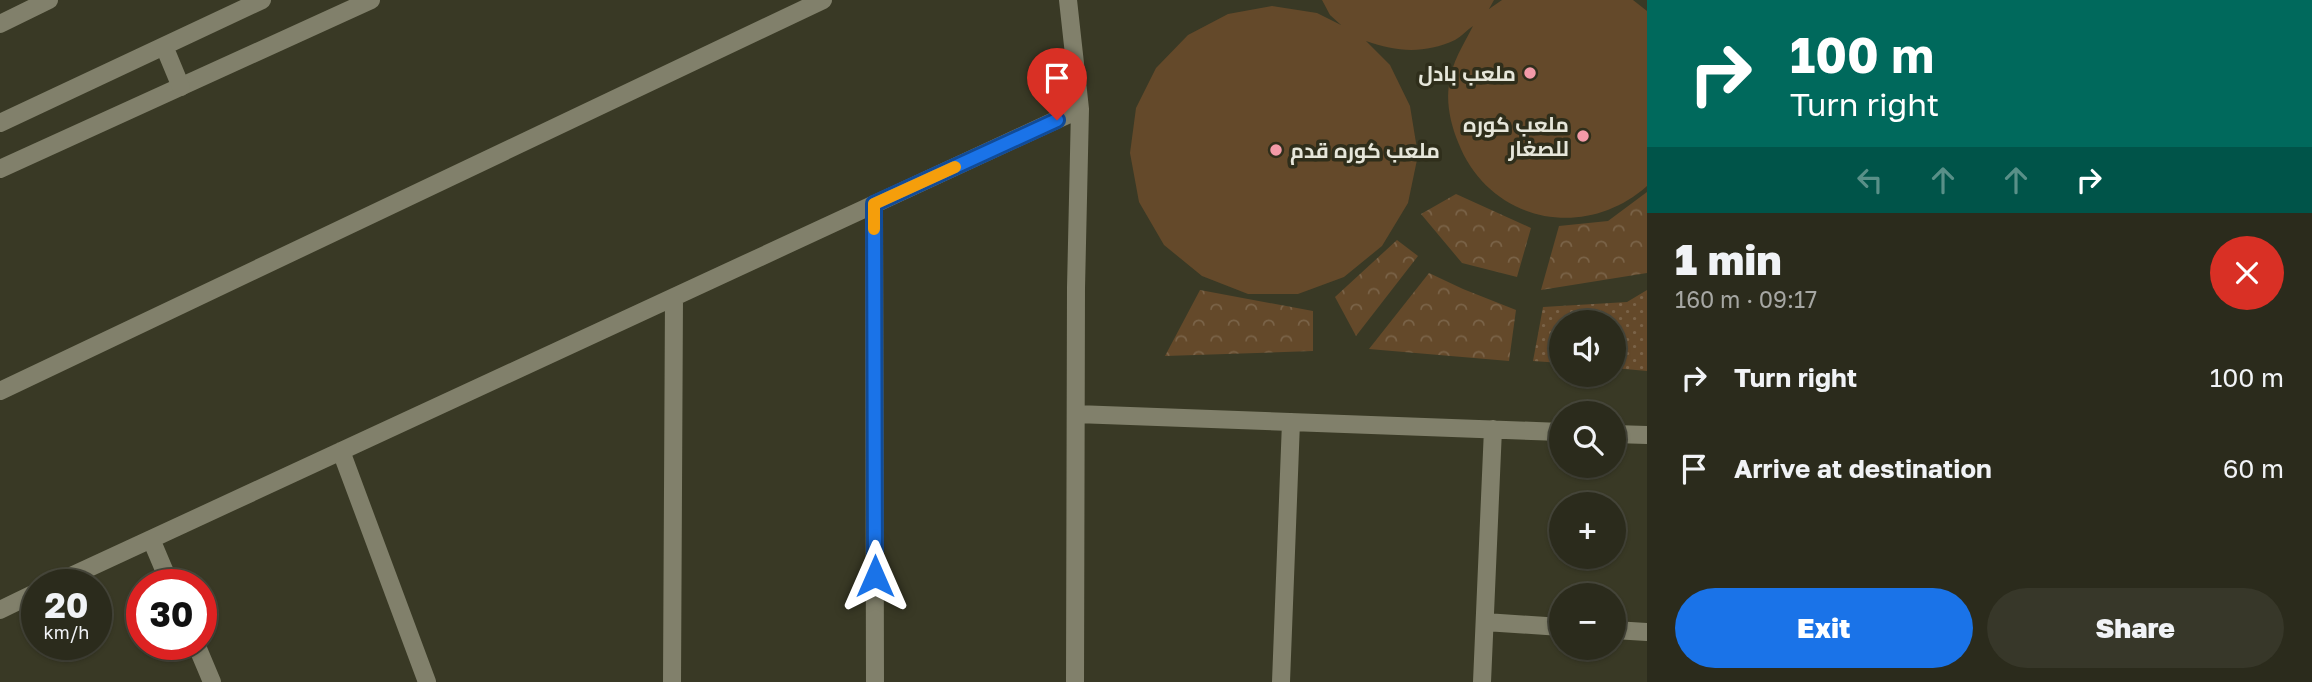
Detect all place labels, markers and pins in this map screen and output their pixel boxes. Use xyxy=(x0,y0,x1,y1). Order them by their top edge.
pin xyxy=(1027,48,1087,120)
place label: ملعب بادل xyxy=(1418,60,1516,86)
marker: ملعب بادل xyxy=(1522,65,1538,81)
place label: ملعب كوره للصغار xyxy=(1463,111,1569,161)
marker: ملعب كوره للصغار xyxy=(1575,128,1591,144)
place label: ملعب كوره قدم xyxy=(1290,137,1440,165)
marker: ملعب كوره قدم xyxy=(1268,142,1284,158)

